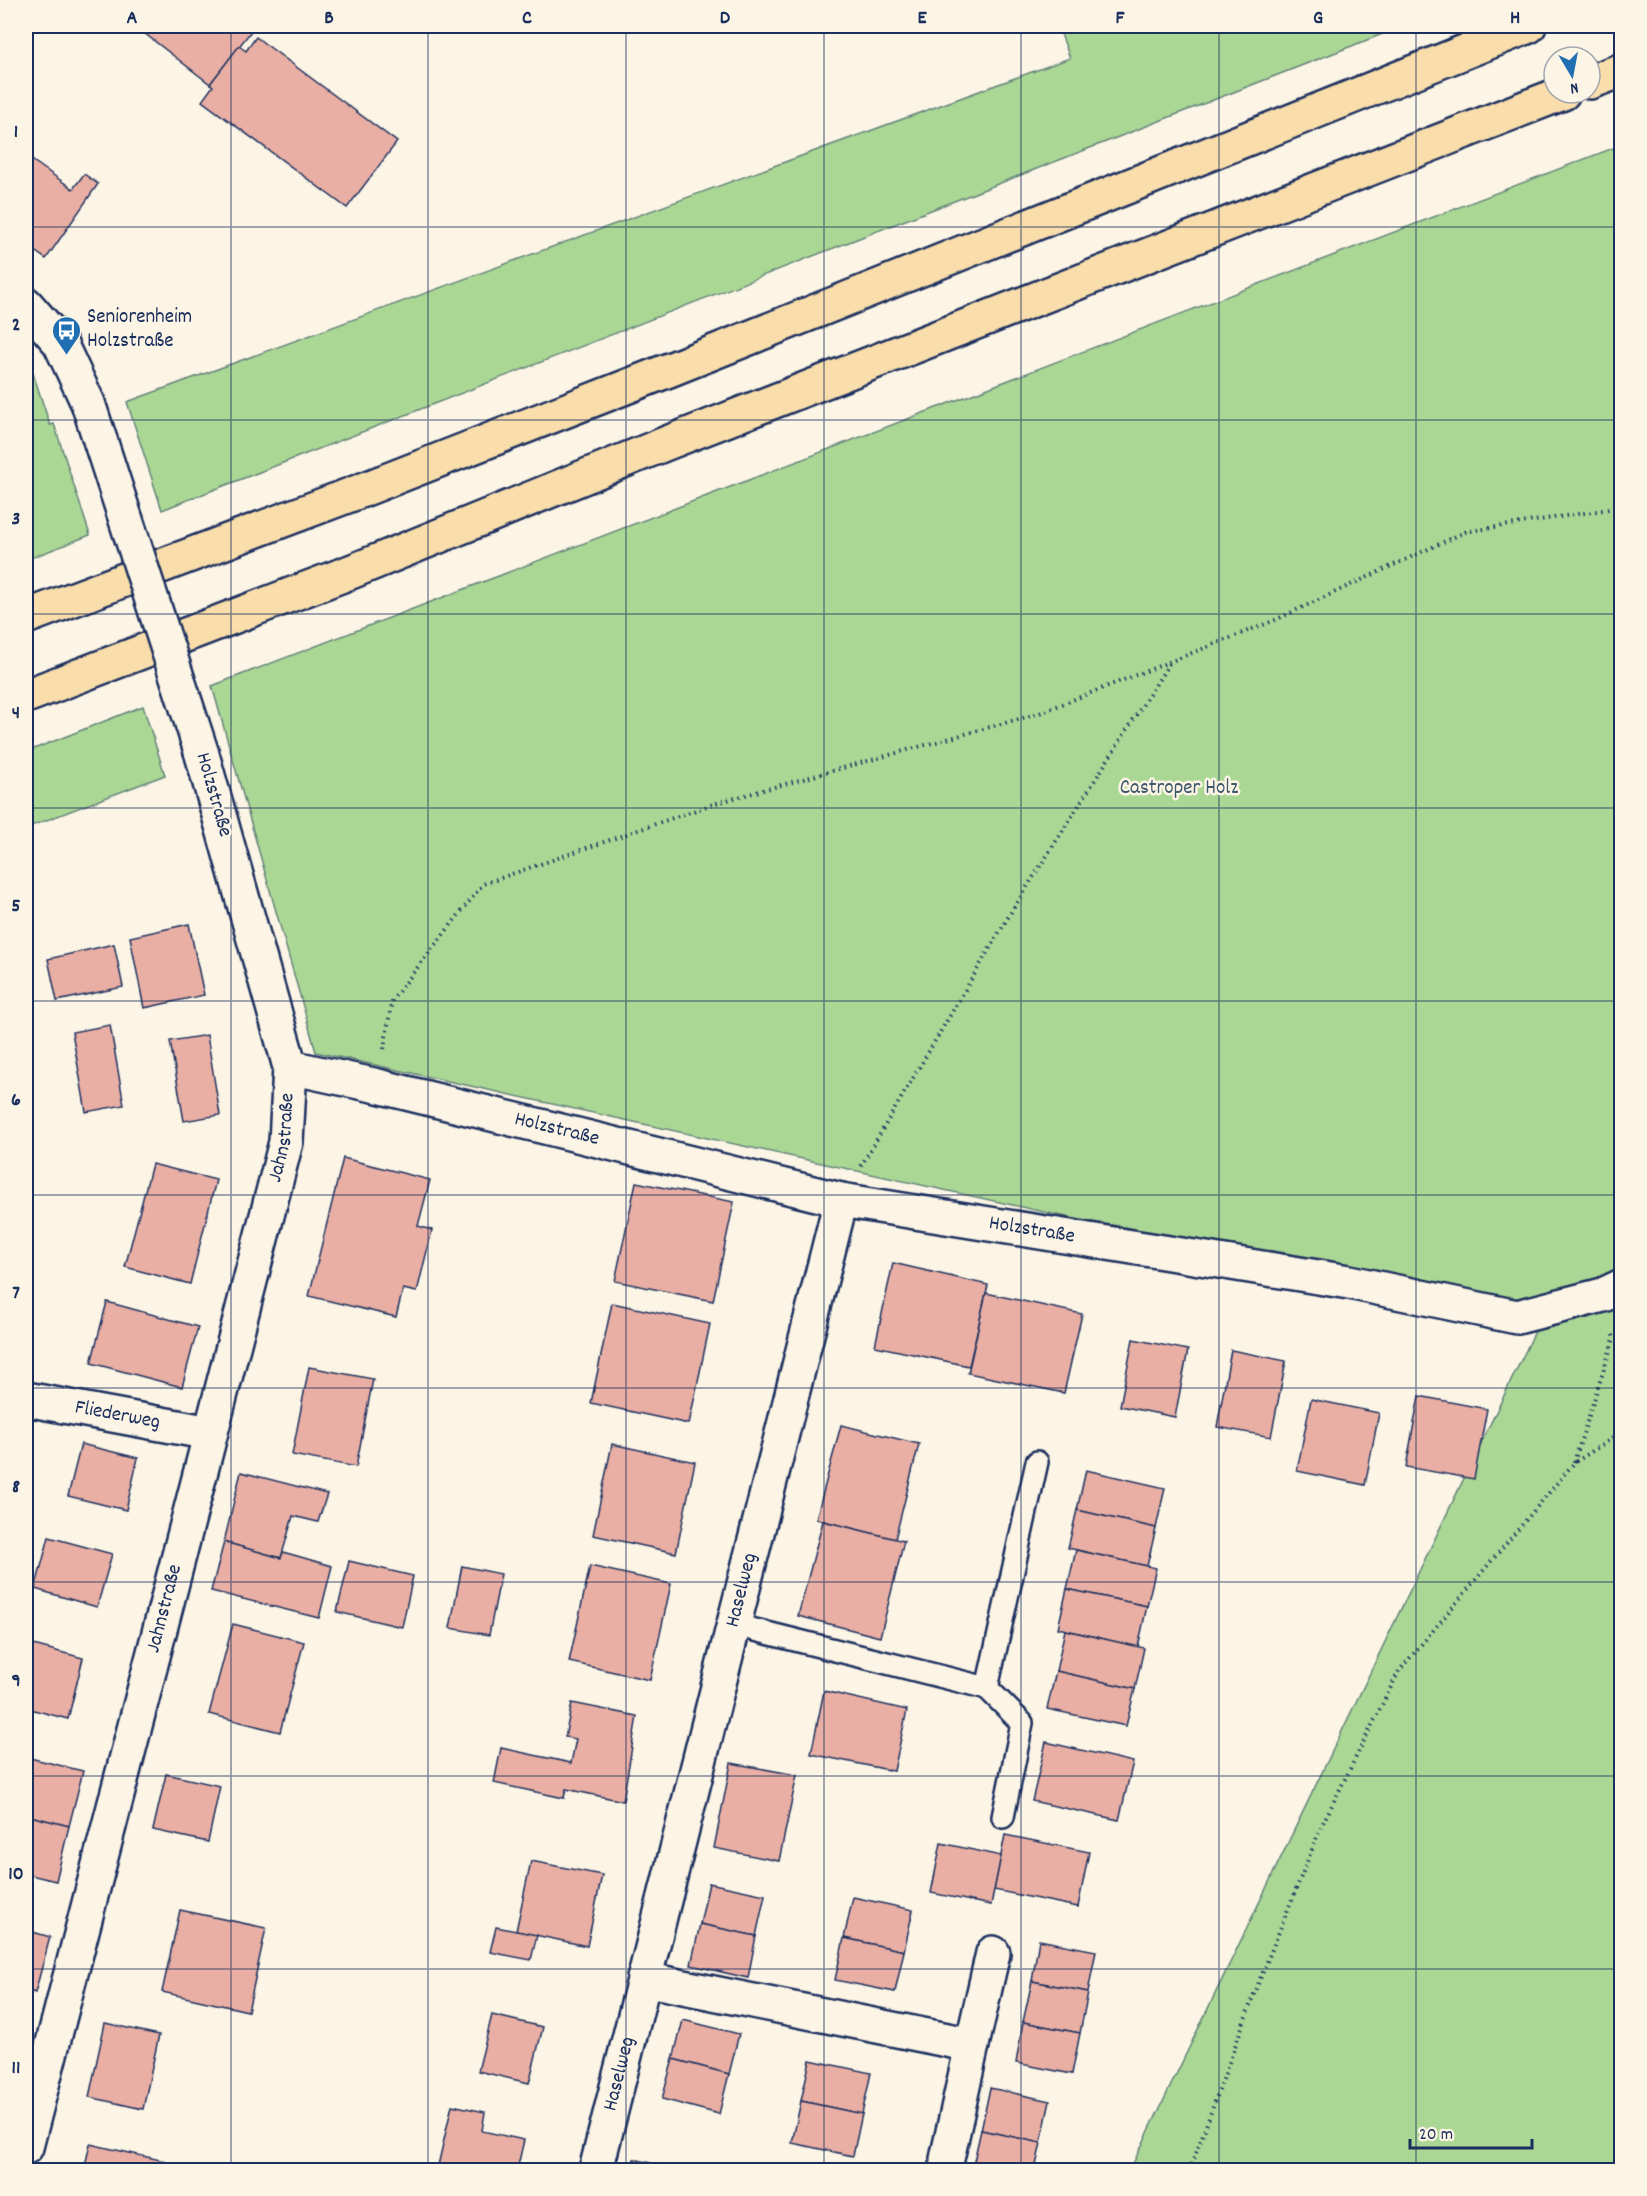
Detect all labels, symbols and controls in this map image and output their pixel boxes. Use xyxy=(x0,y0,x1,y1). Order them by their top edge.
text: A xyxy=(127,5,138,33)
text: B xyxy=(324,5,334,33)
text: C xyxy=(522,5,532,33)
text: D xyxy=(720,5,731,33)
text: E xyxy=(917,5,927,33)
text: F xyxy=(1116,5,1126,33)
text: G xyxy=(1313,5,1323,33)
text: H xyxy=(1510,5,1520,33)
north arrow xyxy=(1542,45,1602,105)
text: N xyxy=(1568,75,1580,99)
text: 1 xyxy=(14,119,18,147)
place label: Seniorenheim Holzstraße xyxy=(87,303,192,357)
text: 2 xyxy=(12,312,20,340)
bus stop icon: Seniorenheim Holzstraße xyxy=(50,314,82,356)
text: 3 xyxy=(12,506,20,534)
text: 4 xyxy=(12,700,20,728)
street label: Holzstraße xyxy=(187,749,239,841)
park label: Castroper Holz xyxy=(1120,774,1238,804)
text: 5 xyxy=(11,893,21,921)
text: 6 xyxy=(11,1087,21,1115)
street label: Jahnstraße xyxy=(261,1092,304,1186)
street label: Holzstraße xyxy=(511,1105,602,1155)
street label: Holzstraße xyxy=(987,1209,1077,1252)
text: 7 xyxy=(12,1280,20,1308)
street label: Fliederweg xyxy=(72,1393,163,1438)
text: 8 xyxy=(12,1474,20,1502)
street label: Haselweg xyxy=(719,1550,766,1631)
street label: Jahnstraße xyxy=(139,1561,191,1656)
text: 9 xyxy=(11,1668,21,1696)
text: 10 xyxy=(8,1861,24,1889)
street label: Haselweg xyxy=(596,2034,644,2114)
text: 11 xyxy=(12,2055,20,2083)
scale bar xyxy=(1410,2112,1532,2150)
text: 20 m xyxy=(1419,2123,1453,2148)

